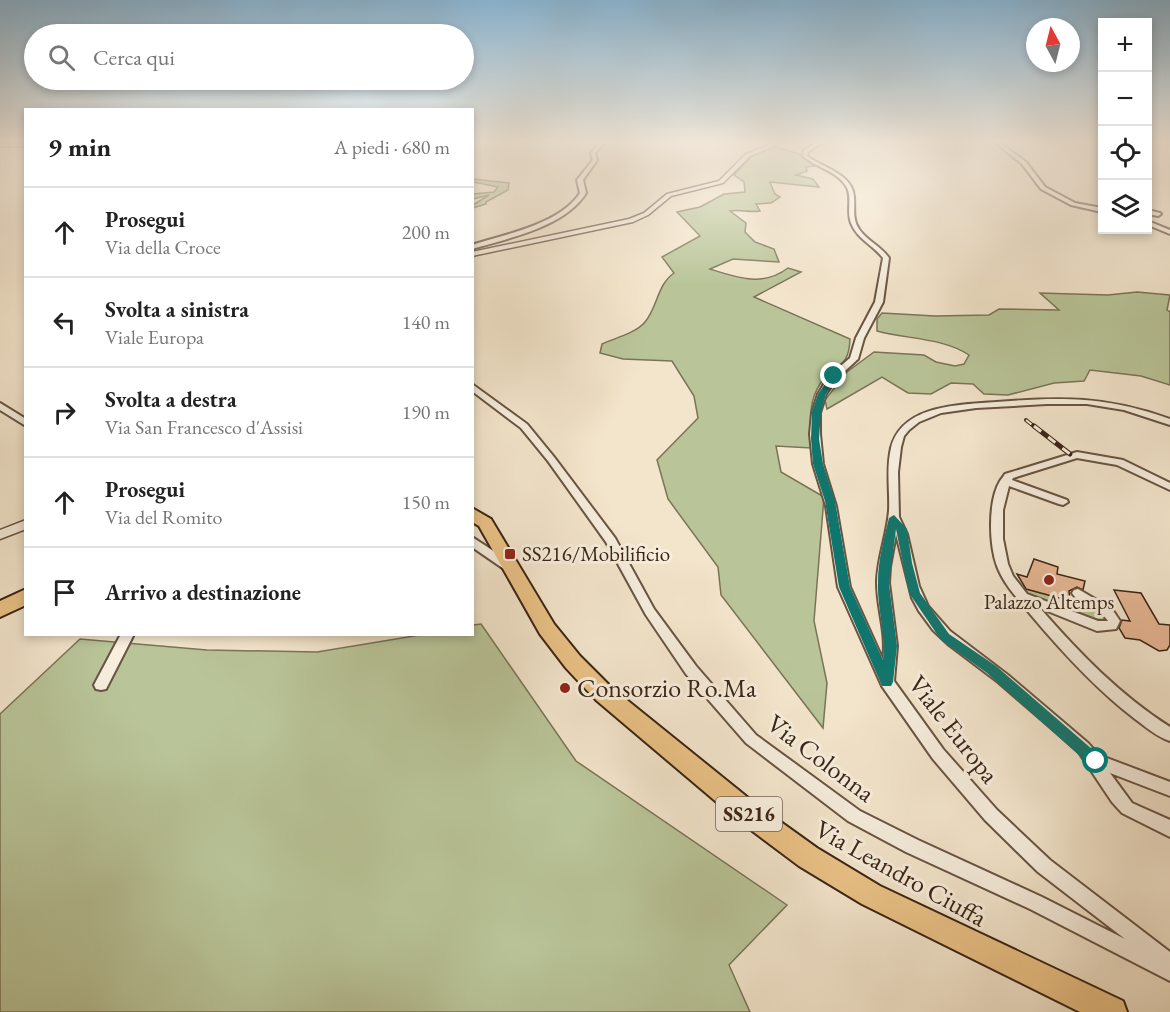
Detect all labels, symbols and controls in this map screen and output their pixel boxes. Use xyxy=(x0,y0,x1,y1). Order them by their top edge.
north arrow xyxy=(1026,18,1080,72)
map controls xyxy=(1098,18,1152,234)
button: + xyxy=(1098,18,1152,72)
search box xyxy=(24,24,474,90)
icon: search xyxy=(45,41,78,74)
text: Cerca qui xyxy=(93,43,175,72)
button: − xyxy=(1098,72,1152,126)
button: locate xyxy=(1098,126,1152,180)
text: 9 min xyxy=(48,130,111,164)
text: A piedi · 680 m xyxy=(334,134,450,160)
button: layers xyxy=(1098,180,1152,234)
text: Prosegui xyxy=(105,205,185,234)
icon: ahead xyxy=(48,216,81,249)
text: 200 m xyxy=(402,219,450,245)
text: Via della Croce xyxy=(105,234,221,260)
text: Svolta a sinistra xyxy=(105,295,249,324)
icon: left xyxy=(48,306,81,339)
text: 140 m xyxy=(402,309,450,335)
text: Viale Europa xyxy=(105,324,204,350)
route end xyxy=(820,362,846,388)
text: Svolta a destra xyxy=(105,385,237,414)
icon: right xyxy=(48,396,81,429)
text: 190 m xyxy=(402,399,450,425)
text: Via San Francesco d'Assisi xyxy=(105,414,303,440)
text: Prosegui xyxy=(105,475,185,504)
icon: ahead xyxy=(48,486,81,519)
text: 150 m xyxy=(402,489,450,515)
text: Via del Romito xyxy=(105,504,222,530)
place label: SS216/Mobilificio xyxy=(522,540,670,567)
marker: SS216/Mobilificio xyxy=(503,547,517,561)
marker: Palazzo Altemps xyxy=(1042,573,1056,587)
icon: arrive xyxy=(48,576,81,609)
text: Arrivo a destinazione xyxy=(105,578,301,607)
place label: Palazzo Altemps xyxy=(984,588,1115,615)
street label: Viale Europa xyxy=(901,668,1007,791)
place label: Consorzio Ro.Ma xyxy=(577,671,757,705)
marker: Consorzio Ro.Ma xyxy=(558,681,572,695)
street label: Via Colonna xyxy=(760,706,882,810)
route start xyxy=(1082,747,1108,773)
road number: SS216 xyxy=(716,797,782,831)
street label: Via Leandro Ciuffa xyxy=(809,812,994,935)

